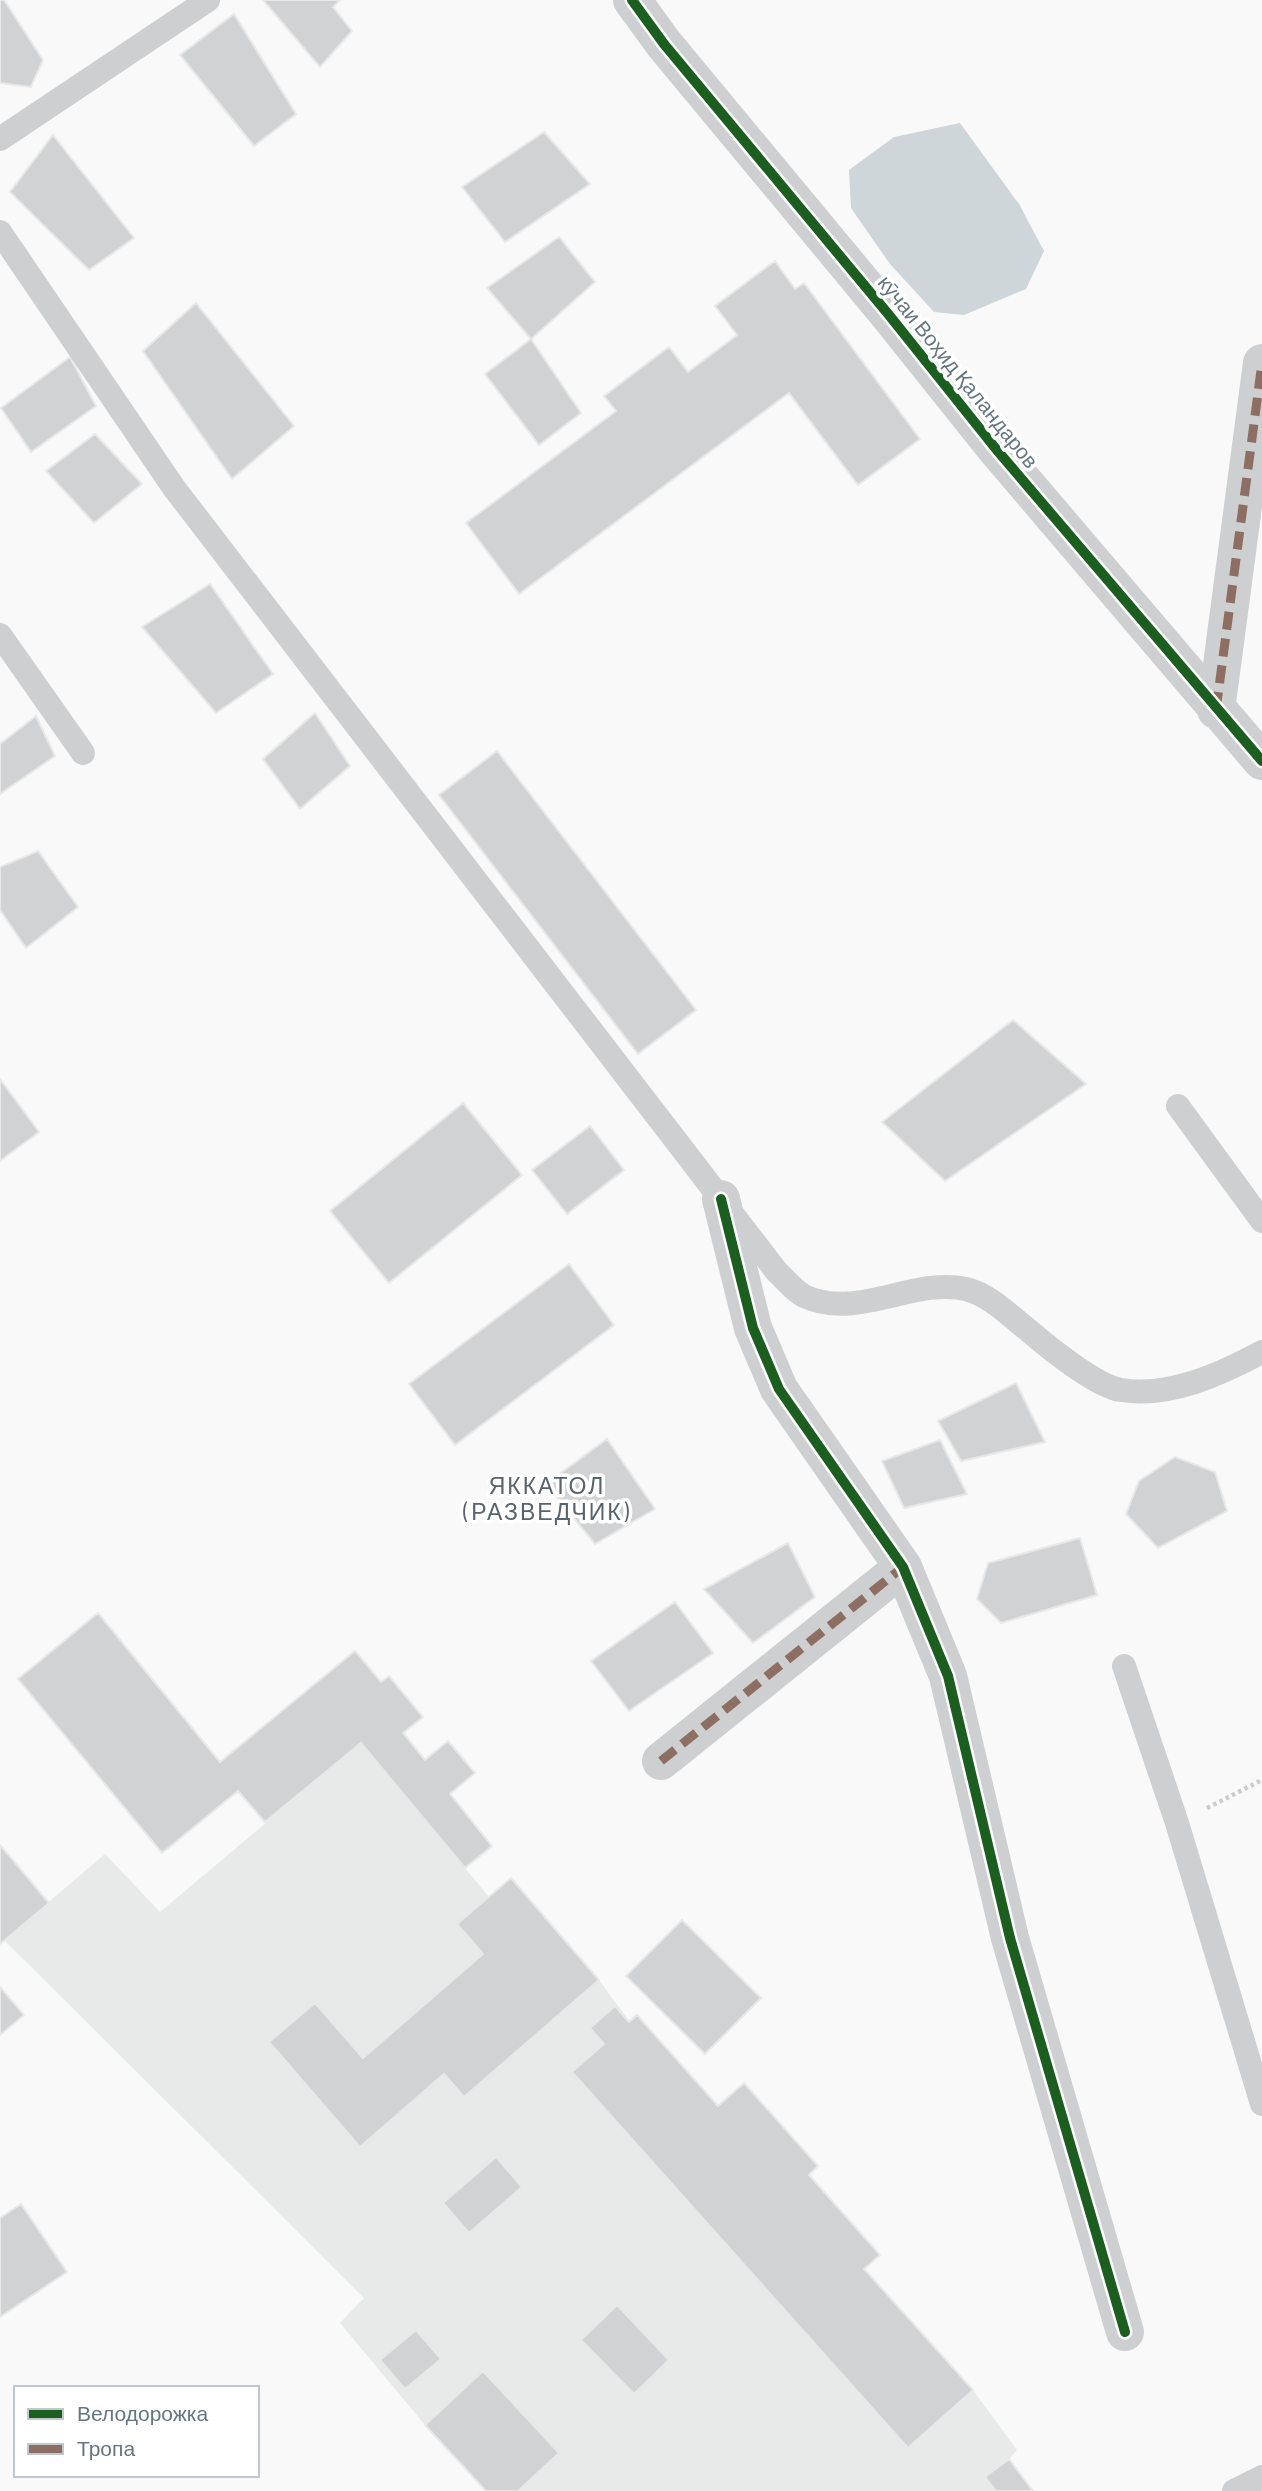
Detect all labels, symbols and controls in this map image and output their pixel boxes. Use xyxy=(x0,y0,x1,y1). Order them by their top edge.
street label: кӯчаи Воҳид Қаландаров xyxy=(874,270,1044,472)
district label: ЯККАТОЛ (РАЗВЕДЧИК) xyxy=(462,1471,631,1525)
legend xyxy=(14,2386,259,2477)
text: Велодорожка xyxy=(77,2400,208,2425)
text: Тропа xyxy=(77,2435,135,2460)

